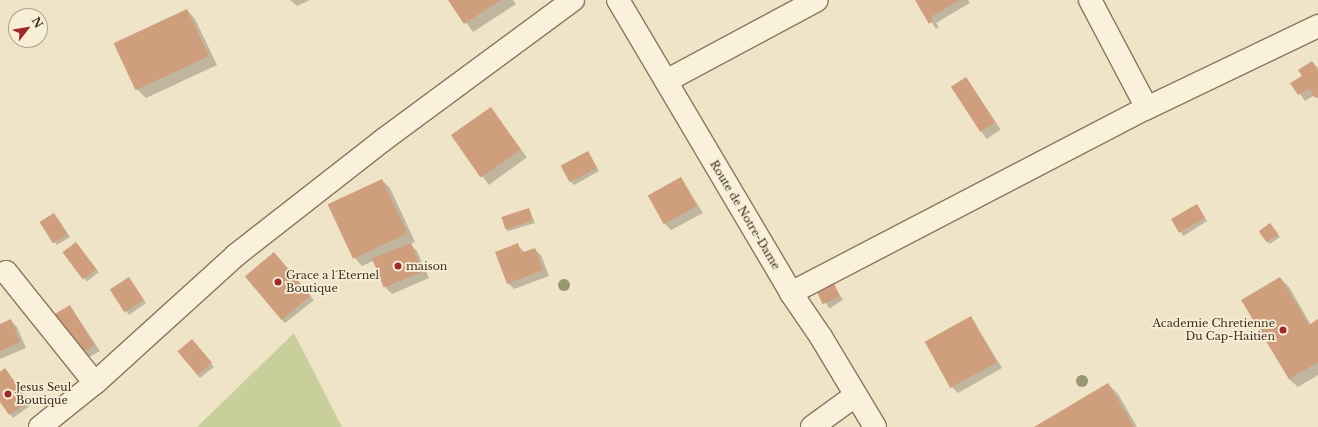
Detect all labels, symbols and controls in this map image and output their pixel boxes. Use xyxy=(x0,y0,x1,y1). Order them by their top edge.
north arrow xyxy=(8,8,48,48)
text: N xyxy=(29,14,46,30)
street label: Route de Notre-Dame xyxy=(707,158,783,272)
place label: maison xyxy=(406,259,447,273)
marker: maison xyxy=(393,261,403,271)
place label: Grace a l´Eternel Boutique xyxy=(286,269,379,295)
marker: Grace a l´Eternel Boutique xyxy=(273,277,283,287)
place label: Academie Chretienne Du Cap-Haitien xyxy=(1152,317,1275,343)
marker: Academie Chretienne Du Cap-Haitien xyxy=(1278,325,1288,335)
place label: Jesus Seul Boutique xyxy=(16,381,71,407)
marker: Jesus Seul Boutique xyxy=(3,389,13,399)

